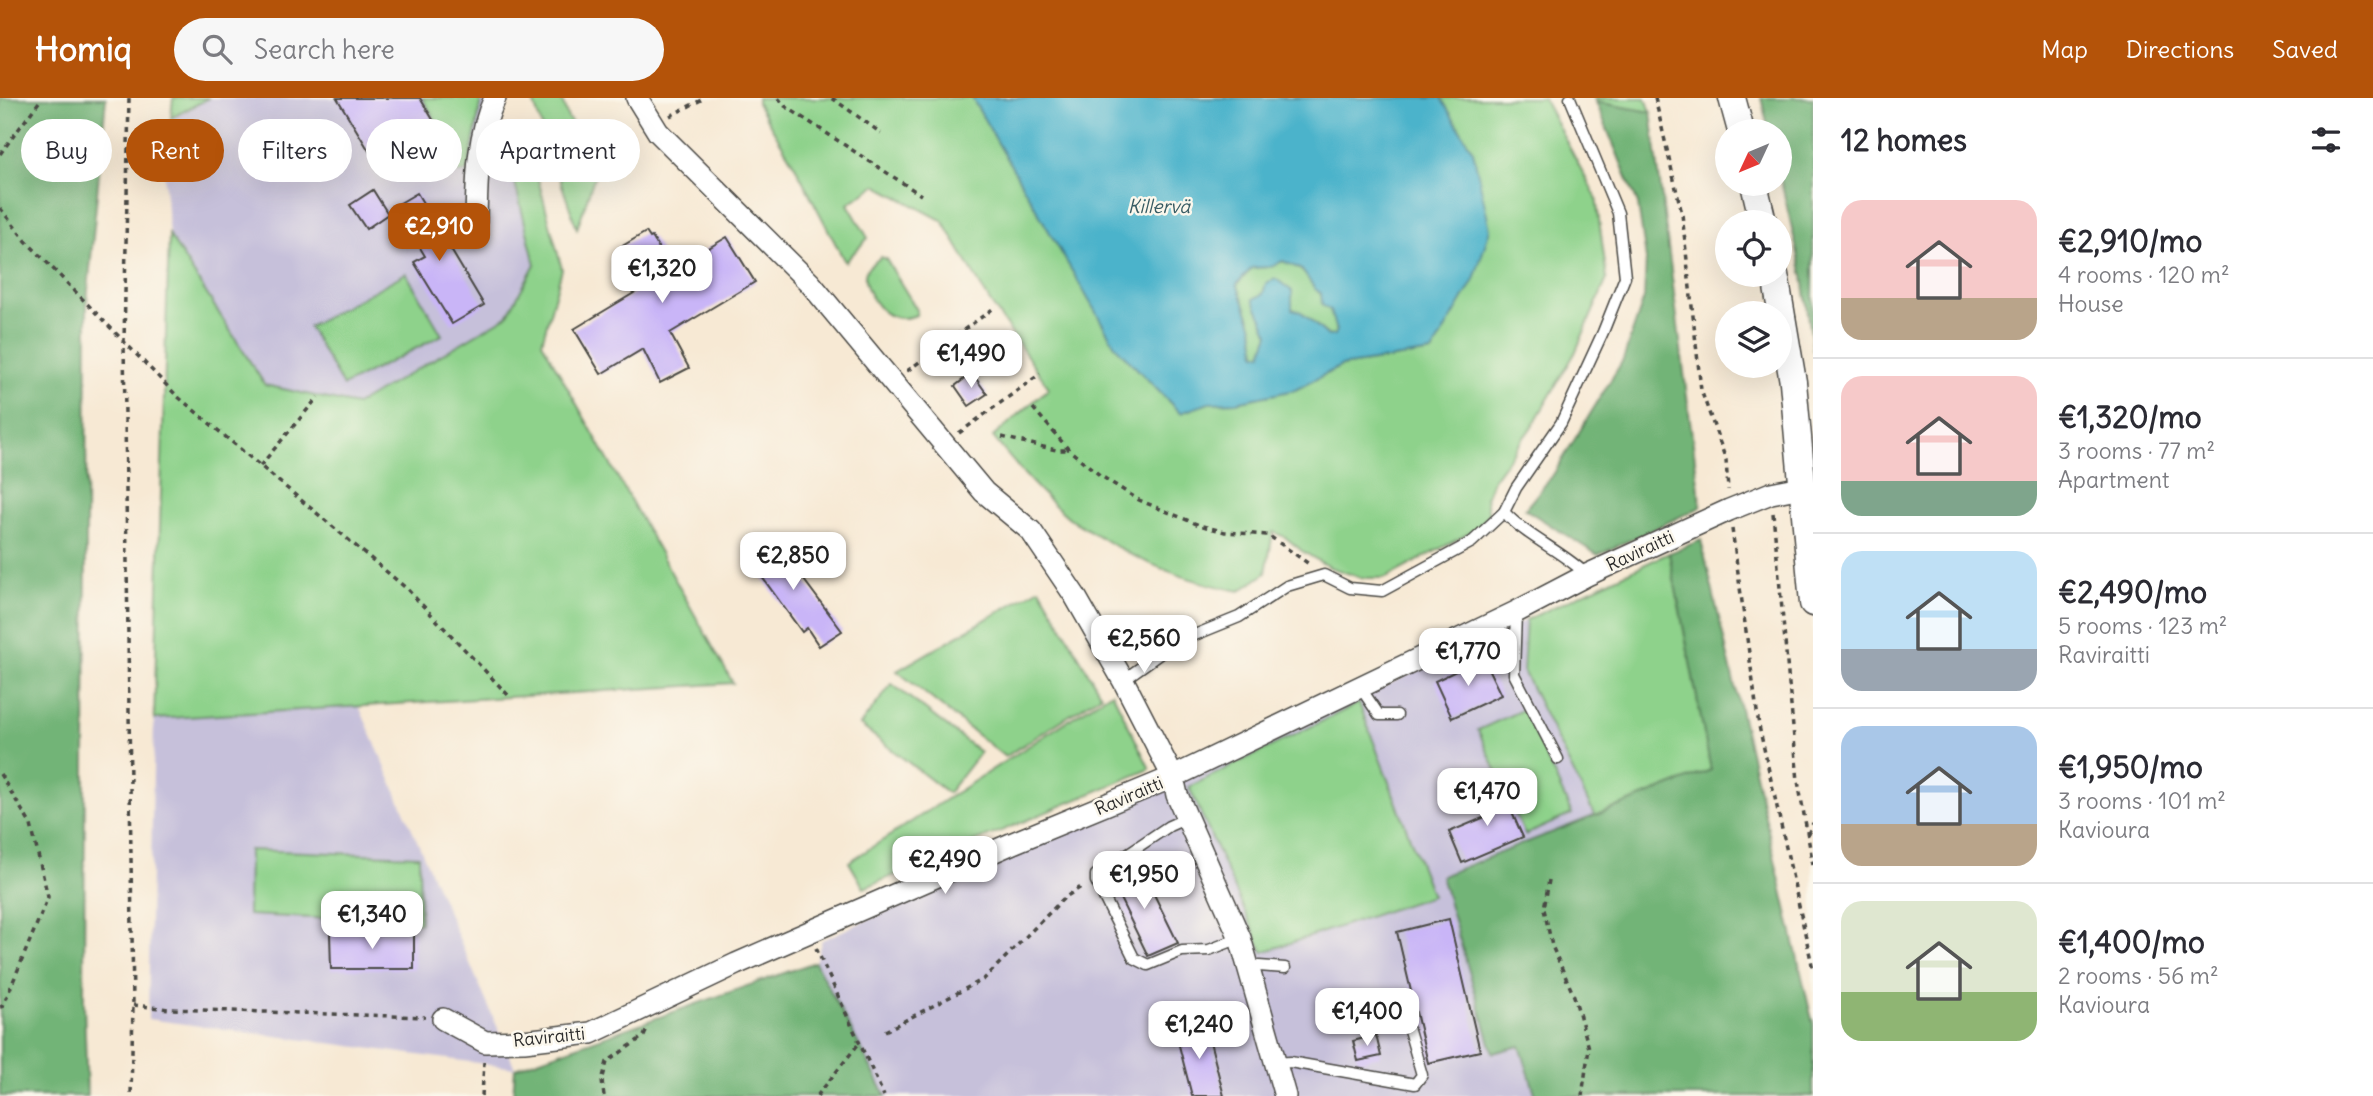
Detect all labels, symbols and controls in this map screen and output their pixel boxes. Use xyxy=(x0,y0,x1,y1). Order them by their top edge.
search box xyxy=(174,18,664,81)
text: Homiq xyxy=(35,28,132,70)
icon: search xyxy=(198,30,236,68)
text: Search here xyxy=(254,33,395,66)
text: Map xyxy=(2041,34,2088,64)
text: Directions xyxy=(2126,34,2234,64)
text: Saved xyxy=(2272,34,2338,64)
chip: Buy xyxy=(21,119,112,182)
chip: Rent xyxy=(126,119,224,182)
chip: Filters xyxy=(238,119,352,182)
chip: New xyxy=(366,119,462,182)
chip: Apartment xyxy=(476,119,640,182)
north arrow xyxy=(1715,119,1792,196)
map controls xyxy=(1715,119,1792,378)
text: 12 homes xyxy=(1841,121,1967,159)
icon: filters xyxy=(2307,121,2345,159)
water label: Killervä xyxy=(1128,194,1191,218)
pin: €2,910 xyxy=(382,204,496,263)
button: locate xyxy=(1715,210,1792,287)
text: €2,910 xyxy=(404,211,474,240)
text: €2,910/mo xyxy=(2058,222,2202,260)
icon: home xyxy=(1897,228,1981,312)
pin: €1,320 xyxy=(605,246,719,305)
text: €1,320 xyxy=(627,253,697,282)
text: 4 rooms · 120 m² xyxy=(2058,260,2230,289)
text: House xyxy=(2058,289,2124,318)
button: layers xyxy=(1715,301,1792,378)
pin: €1,490 xyxy=(914,330,1028,390)
text: €1,490 xyxy=(936,338,1006,367)
text: €1,320/mo xyxy=(2058,398,2202,436)
icon: home xyxy=(1897,404,1981,488)
text: 3 rooms · 77 m² xyxy=(2058,436,2215,465)
text: Apartment xyxy=(2058,465,2170,494)
street label: Raviraitti xyxy=(1602,525,1677,576)
pin: €2,850 xyxy=(736,532,850,592)
text: €2,850 xyxy=(756,540,830,569)
text: €2,490/mo xyxy=(2058,573,2207,611)
icon: home xyxy=(1897,579,1981,663)
text: 5 rooms · 123 m² xyxy=(2058,611,2227,640)
pin: €2,560 xyxy=(1087,616,1201,675)
text: €2,560 xyxy=(1107,623,1181,652)
pin: €1,770 xyxy=(1411,628,1525,688)
text: €1,770 xyxy=(1435,636,1501,665)
text: Raviraitti xyxy=(2058,640,2150,669)
text: €1,950/mo xyxy=(2058,748,2203,786)
icon: home xyxy=(1897,754,1981,838)
pin: €1,470 xyxy=(1430,768,1544,828)
street label: Raviraitti xyxy=(1091,771,1166,820)
text: €1,470 xyxy=(1453,776,1521,805)
text: 3 rooms · 101 m² xyxy=(2058,786,2226,815)
text: Kavioura xyxy=(2058,815,2150,844)
pin: €2,490 xyxy=(888,836,1002,896)
text: €2,490 xyxy=(908,844,982,873)
pin: €1,950 xyxy=(1087,852,1201,911)
text: €1,950 xyxy=(1109,859,1179,888)
pin: €1,340 xyxy=(315,892,429,951)
text: €1,340 xyxy=(337,899,407,928)
text: €1,400/mo xyxy=(2058,923,2205,961)
icon: home xyxy=(1897,929,1981,1013)
text: 2 rooms · 56 m² xyxy=(2058,961,2219,990)
pin: €1,400 xyxy=(1310,988,1424,1048)
text: Kavioura xyxy=(2058,990,2150,1019)
text: €1,400 xyxy=(1331,996,1403,1025)
pin: €1,240 xyxy=(1142,1002,1256,1061)
text: €1,240 xyxy=(1164,1009,1234,1038)
street label: Raviraitti xyxy=(512,1021,586,1052)

